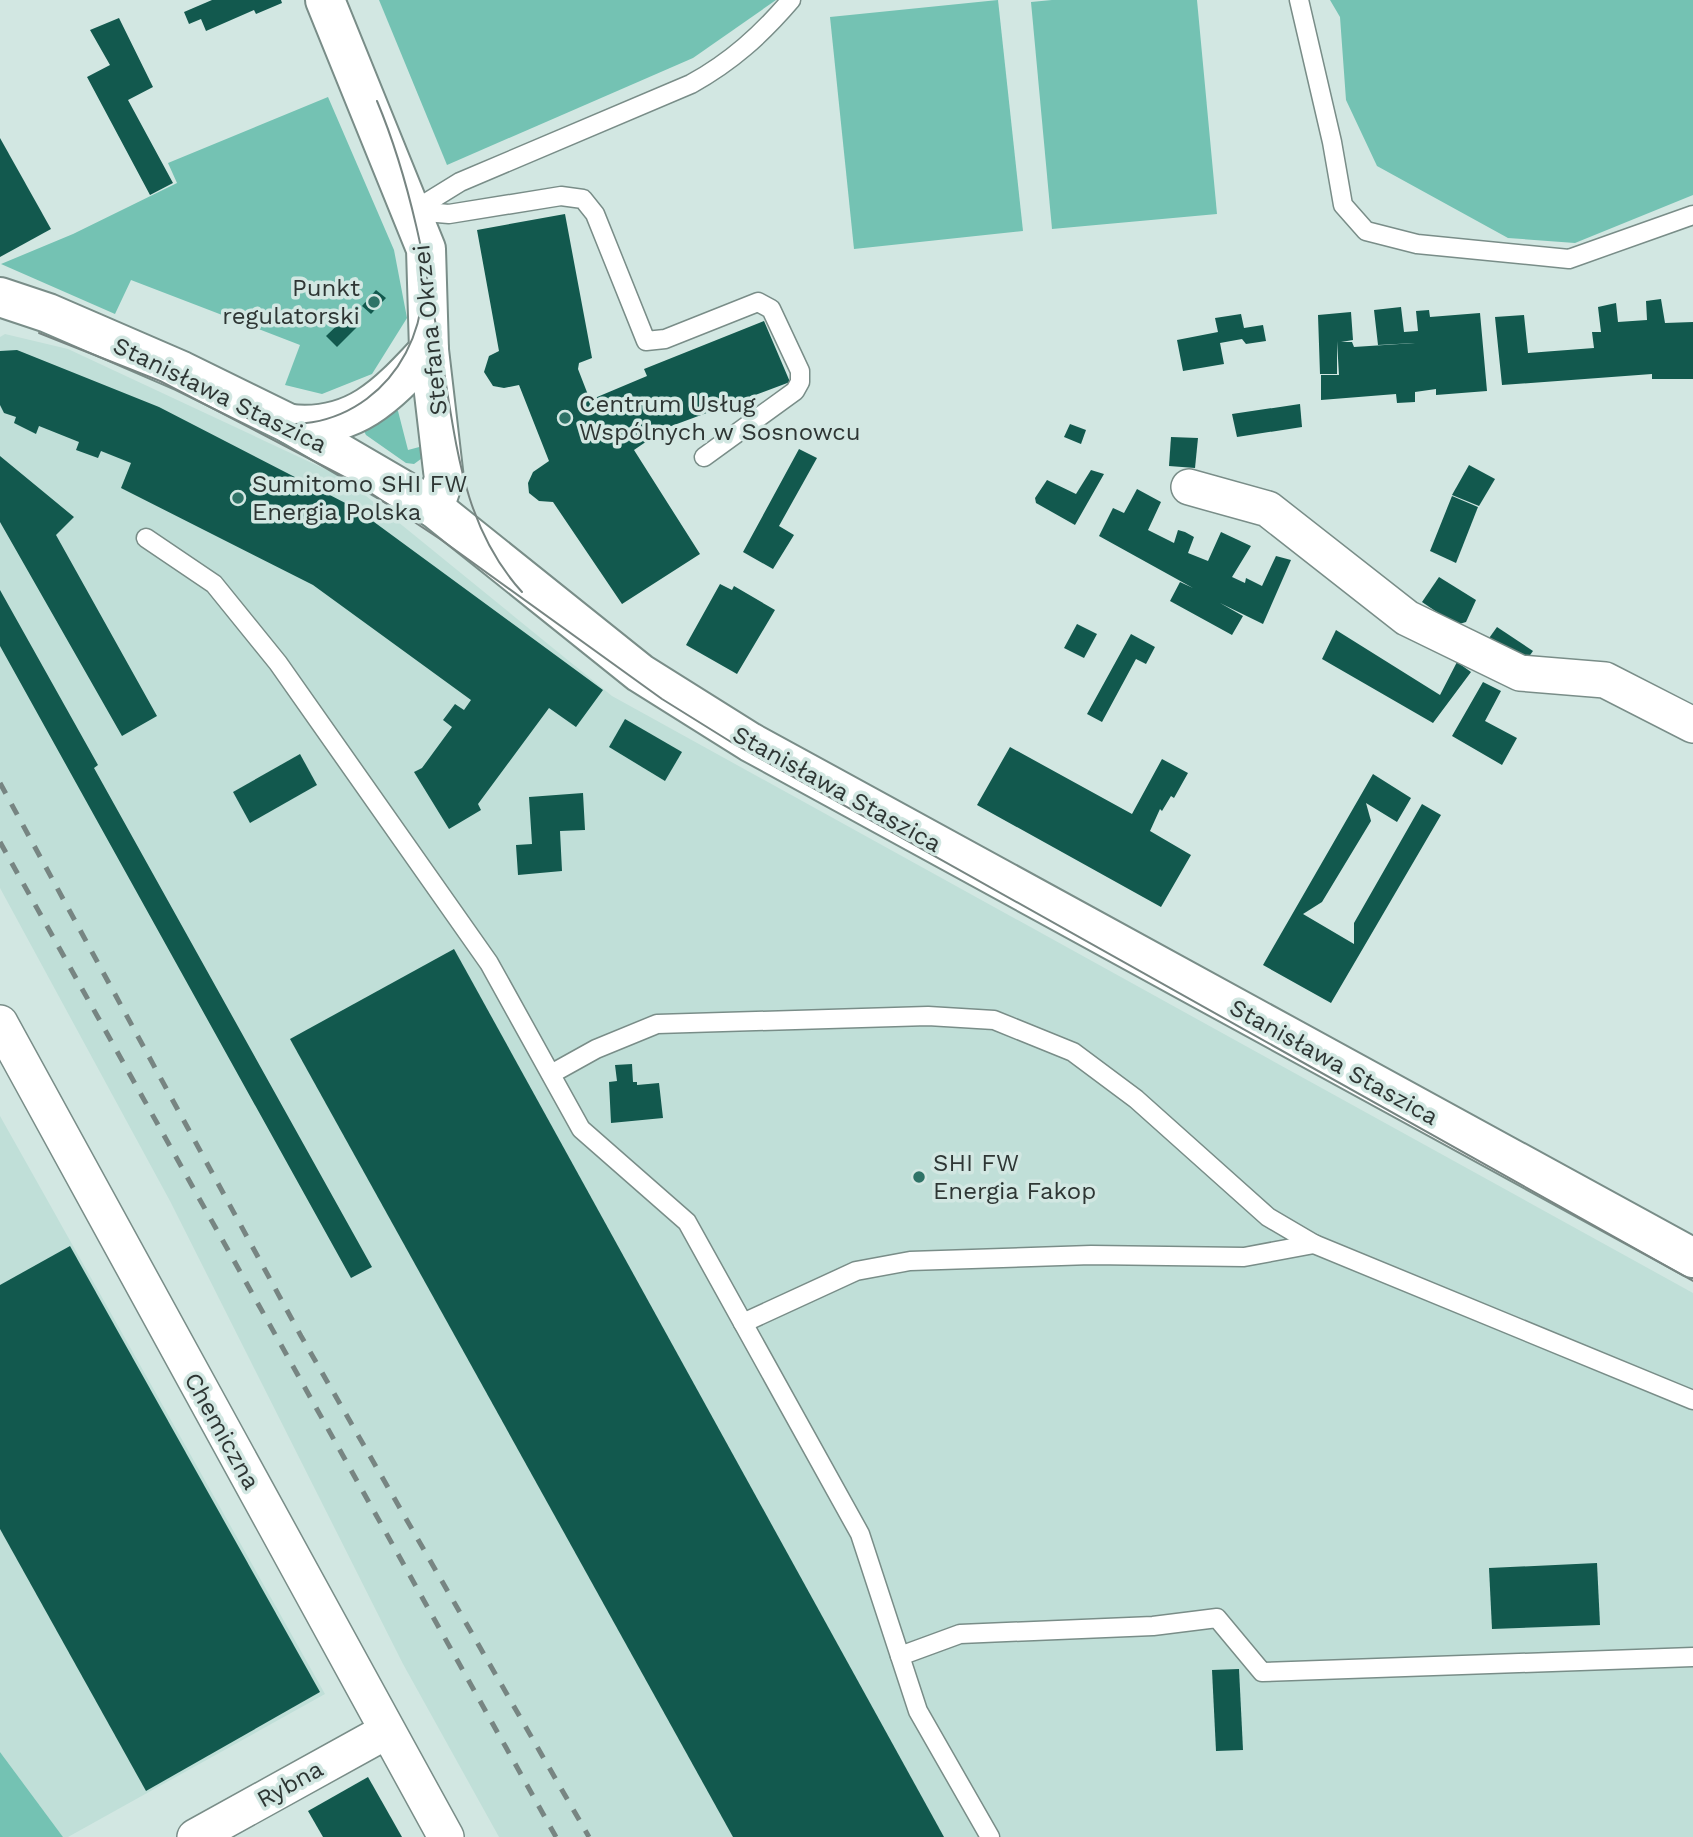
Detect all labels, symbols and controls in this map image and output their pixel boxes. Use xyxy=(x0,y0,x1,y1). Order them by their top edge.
street label: Stefana Okrzei xyxy=(407,243,453,417)
place label: Punkt regulatorski xyxy=(222,274,360,330)
marker: Punkt regulatorski xyxy=(366,294,382,310)
street label: Stanisława Staszica xyxy=(109,331,331,459)
place label: Centrum Usług Wspólnych w Sosnowcu xyxy=(579,390,861,446)
marker: Centrum Usług Wspólnych w Sosnowcu xyxy=(557,410,573,426)
place label: Sumitomo SHI FW Energia Polska xyxy=(252,470,467,526)
marker: Sumitomo SHI FW Energia Polska xyxy=(230,490,246,506)
street label: Stanisława Staszica xyxy=(728,720,946,858)
street label: Stanisława Staszica xyxy=(1225,993,1443,1131)
place label: SHI FW Energia Fakop xyxy=(933,1149,1096,1205)
marker: SHI FW Energia Fakop xyxy=(911,1169,927,1185)
street label: Chemiczna xyxy=(178,1368,266,1494)
street label: Rybna xyxy=(252,1755,328,1813)

